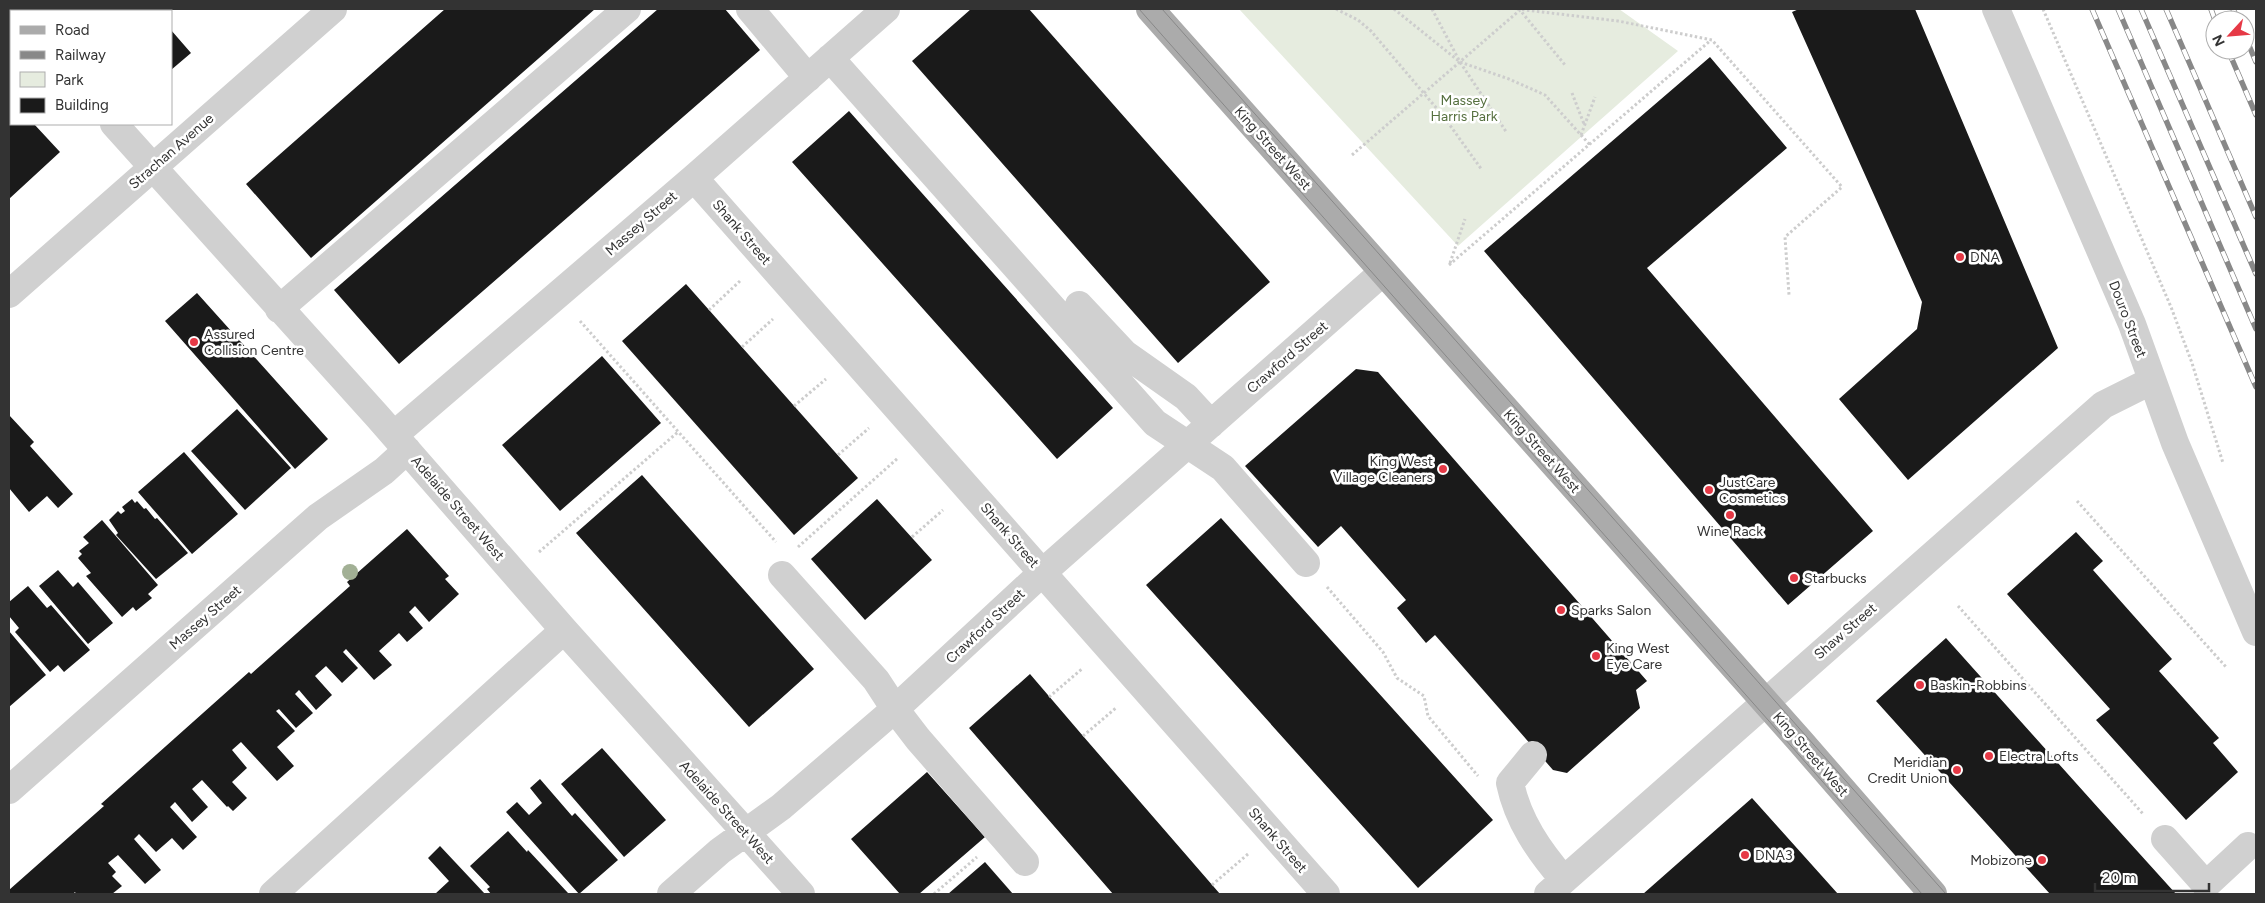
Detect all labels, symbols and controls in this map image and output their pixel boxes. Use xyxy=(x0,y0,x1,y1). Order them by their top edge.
legend xyxy=(10,10,172,125)
north arrow xyxy=(2205,10,2255,60)
text: Road xyxy=(55,21,90,39)
text: N xyxy=(2209,32,2229,49)
text: Railway xyxy=(55,46,106,64)
text: Park xyxy=(55,71,84,89)
park label: Massey Harris Park xyxy=(1431,92,1498,125)
text: Building xyxy=(55,96,109,114)
street label: King Street West xyxy=(1231,103,1314,194)
street label: Strachan Avenue xyxy=(125,110,218,193)
street label: Massey Street xyxy=(602,188,681,259)
street label: Shank Street xyxy=(709,196,775,268)
place label: DNA xyxy=(1970,249,2000,266)
marker: DNA xyxy=(1954,251,1966,263)
street label: Douro Street xyxy=(2105,278,2150,360)
street label: Crawford Street xyxy=(1243,318,1331,397)
place label: Assured Collision Centre xyxy=(204,326,304,359)
marker: Assured Collision Centre xyxy=(188,336,200,348)
street label: King Street West xyxy=(1500,406,1583,497)
street label: Adelaide Street West xyxy=(408,453,508,564)
place label: King West Village Cleaners xyxy=(1333,453,1433,486)
marker: King West Village Cleaners xyxy=(1437,463,1449,475)
place label: JustCare Cosmetics xyxy=(1719,474,1786,507)
marker: JustCare Cosmetics xyxy=(1703,484,1715,496)
street label: Shank Street xyxy=(977,499,1043,571)
marker: Wine Rack xyxy=(1724,509,1736,521)
place label: Wine Rack xyxy=(1697,523,1763,540)
place label: Starbucks xyxy=(1804,570,1867,587)
marker: Starbucks xyxy=(1788,572,1800,584)
street label: Massey Street xyxy=(166,582,245,653)
street label: Crawford Street xyxy=(942,585,1028,667)
street label: Shaw Street xyxy=(1811,600,1880,663)
place label: Sparks Salon xyxy=(1571,602,1651,619)
marker: Sparks Salon xyxy=(1555,604,1567,616)
place label: King West Eye Care xyxy=(1606,640,1670,673)
marker: King West Eye Care xyxy=(1590,650,1602,662)
place label: Baskin-Robbins xyxy=(1930,677,2027,694)
marker: Baskin-Robbins xyxy=(1914,679,1926,691)
street label: King Street West xyxy=(1769,709,1852,800)
place label: Electra Lofts xyxy=(1999,748,2079,765)
marker: Electra Lofts xyxy=(1983,750,1995,762)
place label: Meridian Credit Union xyxy=(1867,754,1947,787)
street label: Adelaide Street West xyxy=(676,757,777,867)
marker: Meridian Credit Union xyxy=(1951,764,1963,776)
street label: Shank Street xyxy=(1245,804,1311,876)
place label: DNA3 xyxy=(1755,847,1793,864)
marker: DNA3 xyxy=(1739,849,1751,861)
place label: Mobizone xyxy=(1970,852,2032,869)
marker: Mobizone xyxy=(2036,854,2048,866)
scale bar xyxy=(2095,860,2209,892)
text: 20 m xyxy=(2102,869,2136,887)

